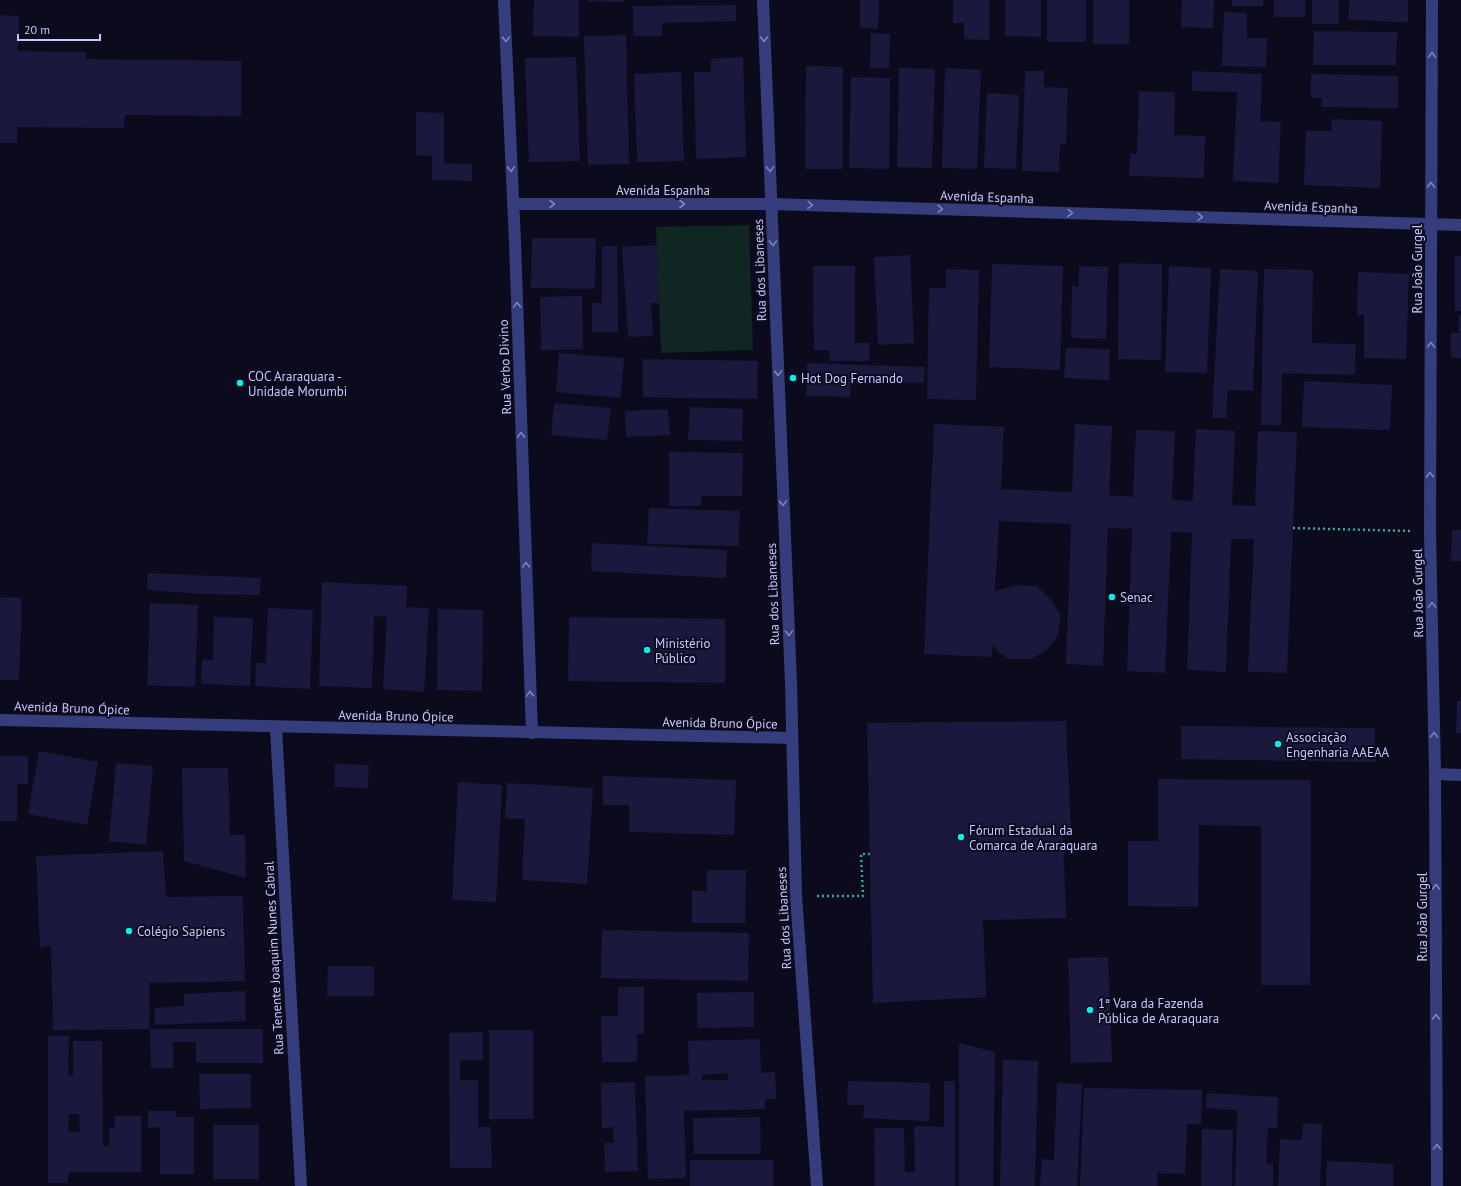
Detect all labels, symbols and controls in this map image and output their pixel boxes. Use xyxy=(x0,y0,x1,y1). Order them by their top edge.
scale bar xyxy=(18,16,100,42)
text: 20 m xyxy=(24,22,50,37)
one-way arrow xyxy=(502,36,510,42)
one-way arrow xyxy=(760,36,769,42)
one-way arrow xyxy=(1428,52,1436,58)
one-way arrow xyxy=(507,166,516,172)
one-way arrow xyxy=(765,166,774,172)
street label: Avenida Espanha xyxy=(616,182,710,199)
one-way arrow xyxy=(1427,182,1435,188)
street label: Avenida Espanha xyxy=(940,187,1034,207)
street label: Avenida Espanha xyxy=(1264,197,1358,217)
one-way arrow xyxy=(549,200,555,208)
one-way arrow xyxy=(679,200,685,208)
one-way arrow xyxy=(807,201,813,209)
one-way arrow xyxy=(937,205,943,213)
one-way arrow xyxy=(1067,209,1073,217)
one-way arrow xyxy=(1197,213,1203,221)
street label: Rua dos Libaneses xyxy=(750,219,770,321)
street label: Rua João Gurgel xyxy=(1409,224,1426,313)
one-way arrow xyxy=(768,240,777,246)
one-way arrow xyxy=(513,302,521,308)
street label: Rua Verbo Divino xyxy=(495,319,515,415)
one-way arrow xyxy=(1427,342,1435,348)
place label: COC Araraquara - Unidade Morumbi xyxy=(248,368,347,400)
one-way arrow xyxy=(774,370,782,376)
place label: Hot Dog Fernando xyxy=(801,370,903,387)
marker: Hot Dog Fernando xyxy=(788,373,798,383)
marker: COC Araraquara - Unidade Morumbi xyxy=(235,378,245,388)
one-way arrow xyxy=(517,432,526,438)
one-way arrow xyxy=(1426,472,1434,478)
one-way arrow xyxy=(779,500,788,506)
street label: Rua dos Libaneses xyxy=(763,543,783,645)
street label: Rua João Gurgel xyxy=(1409,548,1427,638)
one-way arrow xyxy=(522,562,530,568)
place label: Senac xyxy=(1120,589,1153,606)
marker: Senac xyxy=(1107,592,1117,602)
one-way arrow xyxy=(1428,602,1436,608)
one-way arrow xyxy=(784,630,793,636)
place label: Ministério Público xyxy=(655,635,711,667)
marker: Ministério Público xyxy=(642,645,652,655)
one-way arrow xyxy=(526,691,535,697)
street label: Avenida Bruno Ópice xyxy=(14,697,130,719)
street label: Avenida Bruno Ópice xyxy=(338,706,454,726)
street label: Avenida Bruno Ópice xyxy=(662,713,778,733)
place label: Associação Engenharia AAEAA xyxy=(1286,729,1390,761)
one-way arrow xyxy=(1430,732,1438,738)
marker: Associação Engenharia AAEAA xyxy=(1273,739,1283,749)
place label: Fórum Estadual da Comarca de Araraquara xyxy=(969,822,1097,854)
marker: Fórum Estadual da Comarca de Araraquara xyxy=(956,832,966,842)
street label: Rua Tenente Joaquim Nunes Cabral xyxy=(260,861,288,1055)
street label: Rua dos Libaneses xyxy=(773,866,795,970)
street label: Rua João Gurgel xyxy=(1414,872,1431,961)
one-way arrow xyxy=(1432,884,1440,890)
place label: Colégio Sapiens xyxy=(137,923,225,940)
marker: Colégio Sapiens xyxy=(124,926,134,936)
place label: 1ª Vara da Fazenda Pública de Araraquara xyxy=(1098,995,1219,1027)
marker: 1ª Vara da Fazenda Pública de Araraquara xyxy=(1085,1005,1095,1015)
one-way arrow xyxy=(1432,1014,1440,1020)
one-way arrow xyxy=(1433,1144,1441,1150)

